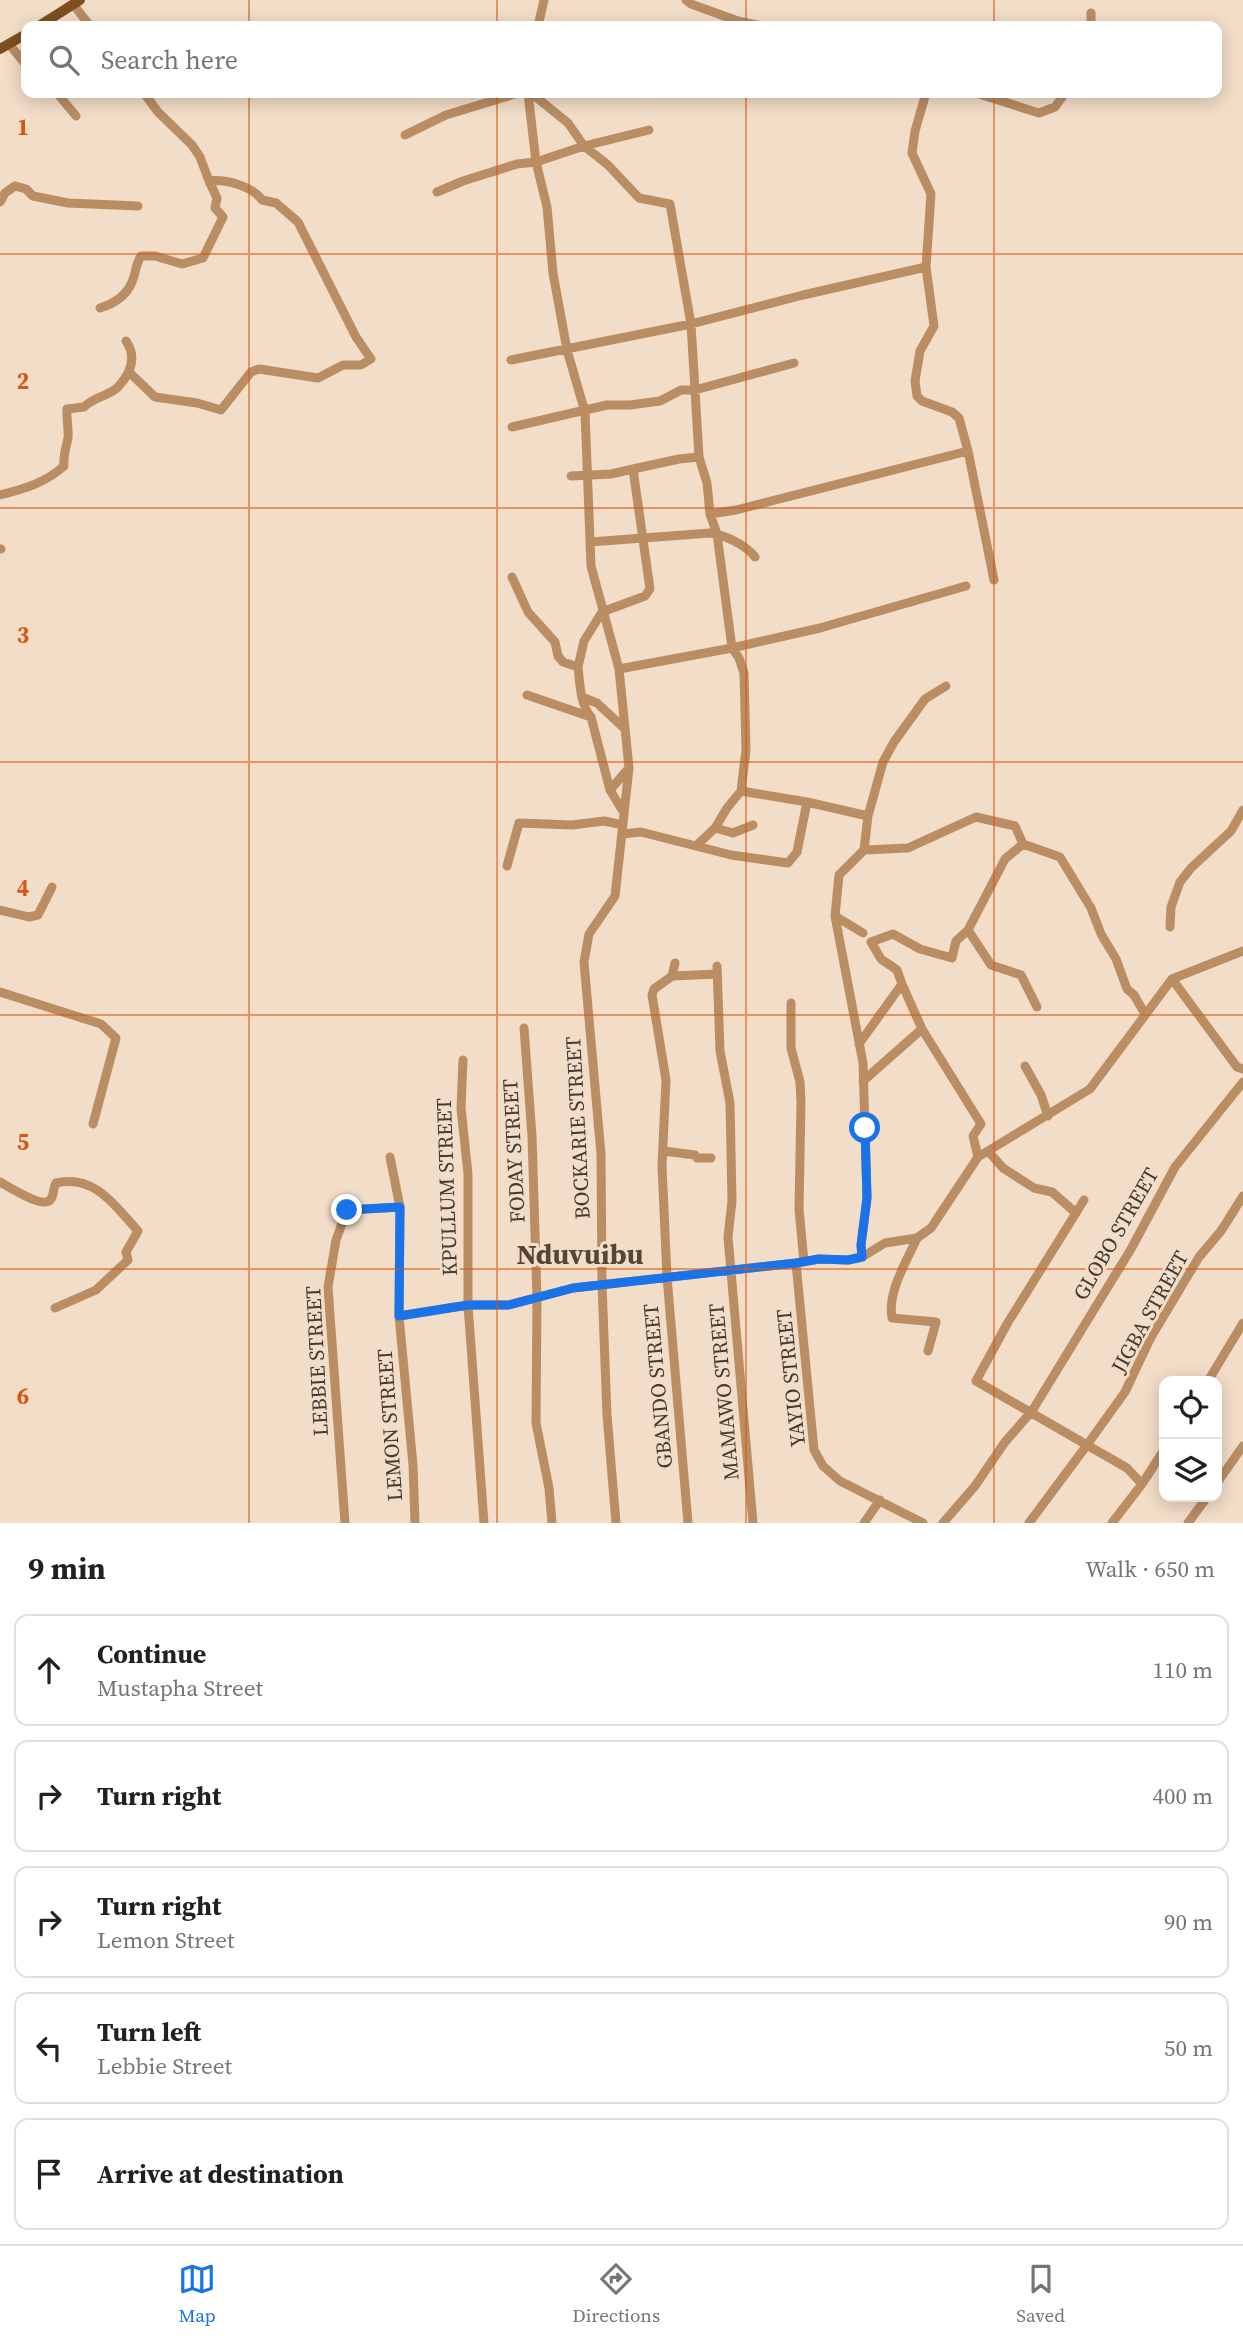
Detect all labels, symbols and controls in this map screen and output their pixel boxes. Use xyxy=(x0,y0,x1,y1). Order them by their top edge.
search box xyxy=(21,21,1222,98)
icon: search xyxy=(45,41,83,79)
text: Search here xyxy=(101,42,238,78)
text: 1 xyxy=(17,111,29,143)
text: 2 xyxy=(17,365,29,397)
text: 3 xyxy=(17,619,29,651)
text: 4 xyxy=(17,872,29,904)
street label: BOCKARIE STREET xyxy=(558,1035,597,1220)
street label: FODAY STREET xyxy=(495,1078,532,1224)
street label: KPULLUM STREET xyxy=(429,1097,464,1277)
route start xyxy=(849,1112,880,1143)
text: 5 xyxy=(17,1126,29,1158)
street label: GLOBO STREET xyxy=(1066,1162,1165,1305)
route end xyxy=(331,1194,362,1225)
district label: Nduvuibu xyxy=(516,1235,644,1273)
street label: JIGBA STREET xyxy=(1104,1245,1195,1379)
street label: LEBBIE STREET xyxy=(298,1285,335,1437)
street label: GBANDO STREET xyxy=(636,1302,679,1470)
street label: MAMAWO STREET xyxy=(701,1302,746,1482)
street label: YAYIO STREET xyxy=(769,1307,812,1449)
street label: LEMON STREET xyxy=(370,1347,409,1502)
map controls xyxy=(1159,1376,1222,1502)
button: locate xyxy=(1159,1376,1222,1439)
text: 6 xyxy=(17,1380,29,1412)
button: layers xyxy=(1159,1439,1222,1502)
text: 9 min xyxy=(28,1548,106,1589)
text: Walk · 650 m xyxy=(1085,1553,1215,1585)
text: Continue xyxy=(97,1636,206,1672)
icon: ahead xyxy=(30,1651,68,1689)
text: 110 m xyxy=(1152,1654,1213,1686)
text: Mustapha Street xyxy=(97,1672,263,1704)
icon: right xyxy=(30,1777,68,1815)
text: Turn right xyxy=(97,1778,221,1814)
text: 400 m xyxy=(1152,1780,1213,1812)
text: Turn right xyxy=(97,1888,221,1924)
icon: right xyxy=(30,1903,68,1941)
text: 90 m xyxy=(1164,1906,1213,1938)
text: Lemon Street xyxy=(97,1924,235,1956)
text: Turn left xyxy=(97,2014,201,2050)
icon: left xyxy=(30,2029,68,2067)
text: 50 m xyxy=(1164,2032,1213,2064)
text: Lebbie Street xyxy=(97,2050,232,2082)
icon: arrive xyxy=(30,2155,68,2193)
text: Arrive at destination xyxy=(97,2156,344,2192)
tab: Map xyxy=(178,2260,216,2328)
tab: Directions xyxy=(572,2260,660,2328)
tab: Saved xyxy=(1016,2260,1065,2328)

